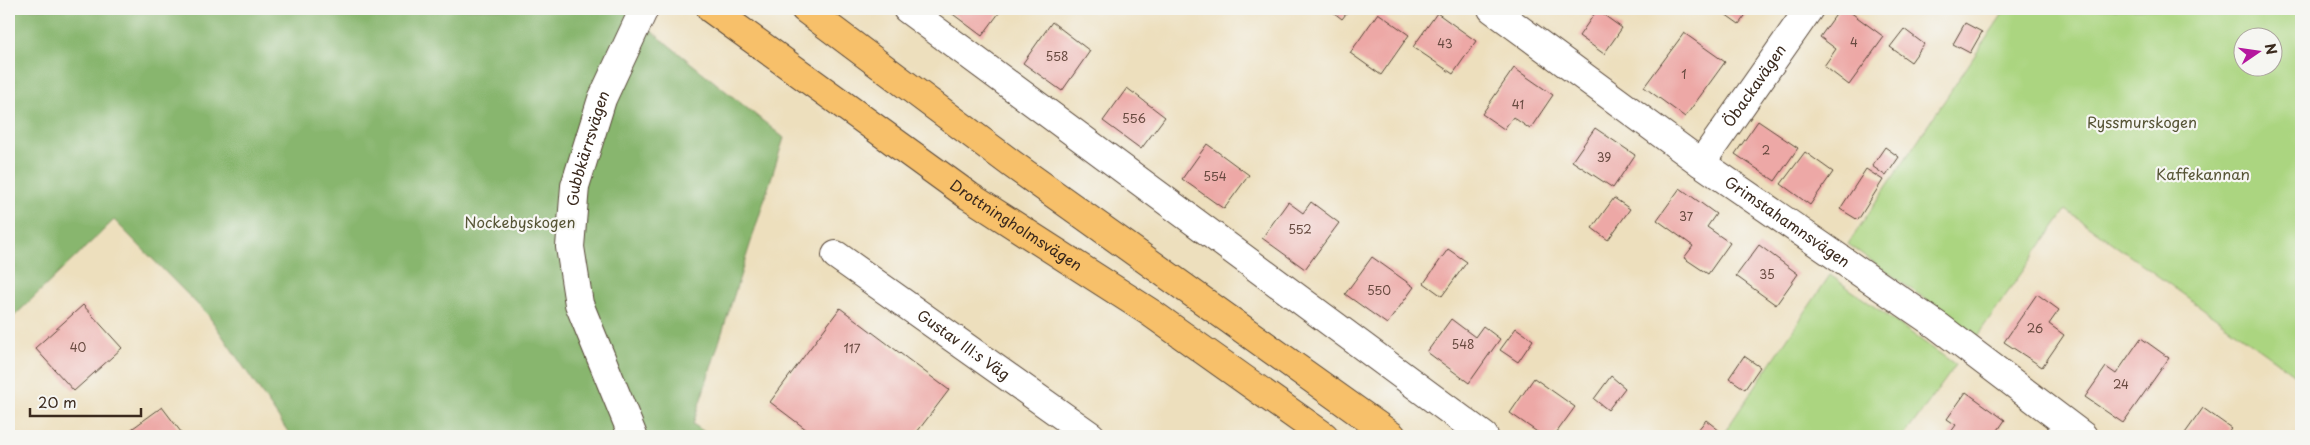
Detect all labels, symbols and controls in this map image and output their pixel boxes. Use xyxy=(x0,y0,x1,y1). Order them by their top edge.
north arrow xyxy=(2232,28,2282,78)
house number: 4 xyxy=(1850,33,1858,51)
house number: 43 xyxy=(1437,34,1453,52)
street label: Öbackavägen xyxy=(1717,39,1791,131)
text: N xyxy=(2260,41,2283,57)
house number: 558 xyxy=(1046,47,1068,65)
house number: 1 xyxy=(1681,65,1687,83)
street label: Gubbkärrsvägen xyxy=(560,86,614,207)
house number: 41 xyxy=(1512,95,1524,113)
house number: 556 xyxy=(1122,109,1146,127)
park label: Ryssmurskogen xyxy=(2087,110,2197,133)
house number: 2 xyxy=(1762,141,1770,159)
house number: 39 xyxy=(1597,148,1611,166)
park label: Kaffekannan xyxy=(2156,162,2250,185)
house number: 554 xyxy=(1203,167,1227,185)
street label: Grimstahamnsvägen xyxy=(1720,170,1855,272)
street label: Drottningholmsvägen xyxy=(946,173,1087,276)
house number: 37 xyxy=(1679,207,1694,225)
park label: Nockebyskogen xyxy=(464,210,576,233)
house number: 552 xyxy=(1288,220,1312,238)
house number: 35 xyxy=(1759,265,1775,283)
house number: 550 xyxy=(1367,281,1391,299)
street label: Gustav III:s Väg xyxy=(913,303,1015,385)
house number: 26 xyxy=(2027,319,2043,337)
house number: 548 xyxy=(1451,335,1475,353)
house number: 40 xyxy=(70,338,87,356)
house number: 117 xyxy=(844,339,861,357)
house number: 24 xyxy=(2113,375,2129,393)
scale bar xyxy=(30,385,141,417)
text: 20 m xyxy=(38,390,77,413)

